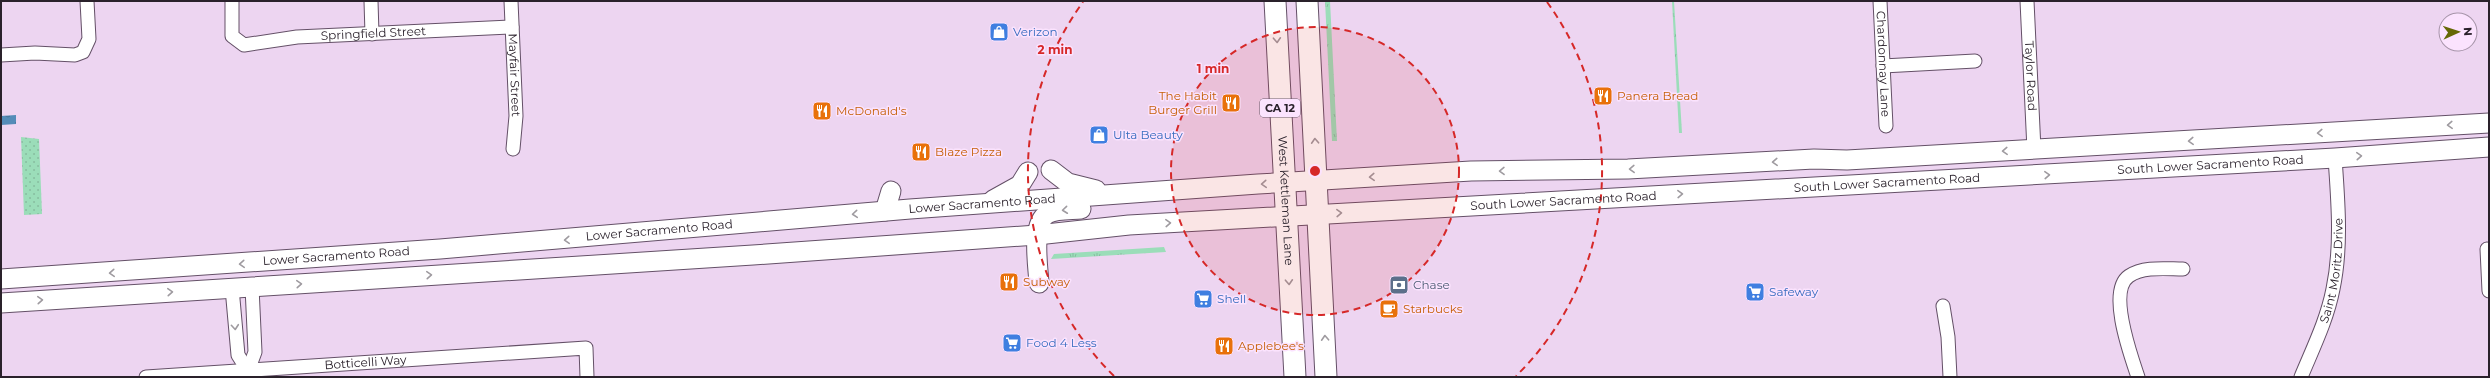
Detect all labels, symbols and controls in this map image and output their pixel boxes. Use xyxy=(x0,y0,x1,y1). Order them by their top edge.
street label: Chardonnay Lane xyxy=(1873,10,1894,117)
north arrow xyxy=(2438,12,2478,52)
shop icon: Verizon xyxy=(988,21,1010,43)
street label: Springfield Street xyxy=(320,23,426,43)
place label: Verizon xyxy=(1013,24,1058,39)
text: N xyxy=(2461,27,2475,36)
street label: Mayfair Street xyxy=(505,33,524,117)
one-way arrow xyxy=(1272,37,1281,43)
street label: Taylor Road xyxy=(2022,41,2040,111)
text: 2 min xyxy=(1038,42,1072,57)
text: 1 min xyxy=(1197,61,1229,76)
restaurant icon: Panera Bread xyxy=(1592,85,1614,107)
place label: The Habit Burger Grill xyxy=(1148,88,1217,117)
place label: Panera Bread xyxy=(1617,88,1698,103)
restaurant icon: The Habit Burger Grill xyxy=(1220,92,1242,114)
road number: CA 12 xyxy=(1260,99,1300,117)
restaurant icon: McDonald's xyxy=(811,100,833,122)
place label: McDonald's xyxy=(836,103,907,118)
one-way arrow xyxy=(2447,121,2453,130)
shop icon: Ulta Beauty xyxy=(1088,124,1110,146)
place label: Ulta Beauty xyxy=(1113,127,1183,142)
one-way arrow xyxy=(2317,128,2323,137)
street label: West Kettleman Lane xyxy=(1275,135,1297,266)
one-way arrow xyxy=(2188,136,2194,145)
one-way arrow xyxy=(1310,138,1319,144)
restaurant icon: Blaze Pizza xyxy=(910,141,932,163)
place label: Blaze Pizza xyxy=(935,144,1002,159)
one-way arrow xyxy=(2002,147,2008,156)
street label: South Lower Sacramento Road xyxy=(2117,152,2304,177)
one-way arrow xyxy=(2356,152,2362,161)
one-way arrow xyxy=(1772,157,1778,166)
centre of rings xyxy=(1308,164,1322,178)
one-way arrow xyxy=(1629,165,1635,173)
one-way arrow xyxy=(1499,167,1505,175)
street label: South Lower Sacramento Road xyxy=(1793,170,1981,195)
one-way arrow xyxy=(2044,170,2050,179)
one-way arrow xyxy=(1369,173,1375,182)
one-way arrow xyxy=(1261,179,1267,188)
street label: South Lower Sacramento Road xyxy=(1470,188,1657,213)
one-way arrow xyxy=(1677,190,1683,198)
street label: Lower Sacramento Road xyxy=(908,191,1056,216)
one-way arrow xyxy=(1062,206,1068,215)
one-way arrow xyxy=(852,209,858,218)
one-way arrow xyxy=(1336,209,1342,217)
street label: Lower Sacramento Road xyxy=(585,216,733,244)
one-way arrow xyxy=(1165,218,1171,227)
street label: Saint Moritz Drive xyxy=(2316,218,2346,325)
one-way arrow xyxy=(564,235,570,244)
street label: Lower Sacramento Road xyxy=(262,243,410,268)
one-way arrow xyxy=(239,260,245,269)
one-way arrow xyxy=(109,268,115,277)
one-way arrow xyxy=(426,271,432,280)
restaurant icon: Subway xyxy=(998,271,1020,293)
place label: Subway xyxy=(1023,274,1071,289)
bank icon: Chase xyxy=(1388,274,1410,296)
place label: Chase xyxy=(1413,277,1450,292)
one-way arrow xyxy=(296,279,302,288)
one-way arrow xyxy=(1285,279,1294,285)
supermarket icon: Safeway xyxy=(1744,281,1766,303)
place label: Safeway xyxy=(1769,284,1819,299)
one-way arrow xyxy=(167,288,173,296)
supermarket icon: Shell xyxy=(1192,288,1214,310)
place label: Shell xyxy=(1217,291,1246,306)
one-way arrow xyxy=(37,296,43,305)
cafe icon: Starbucks xyxy=(1378,298,1400,320)
place label: Starbucks xyxy=(1403,301,1463,316)
one-way arrow xyxy=(231,324,240,330)
supermarket icon: Food 4 Less xyxy=(1001,332,1023,354)
place label: Food 4 Less xyxy=(1026,335,1097,350)
restaurant icon: Applebee's xyxy=(1213,335,1235,357)
one-way arrow xyxy=(1320,335,1329,341)
place label: Applebee's xyxy=(1238,338,1304,353)
street label: Botticelli Way xyxy=(324,352,408,372)

